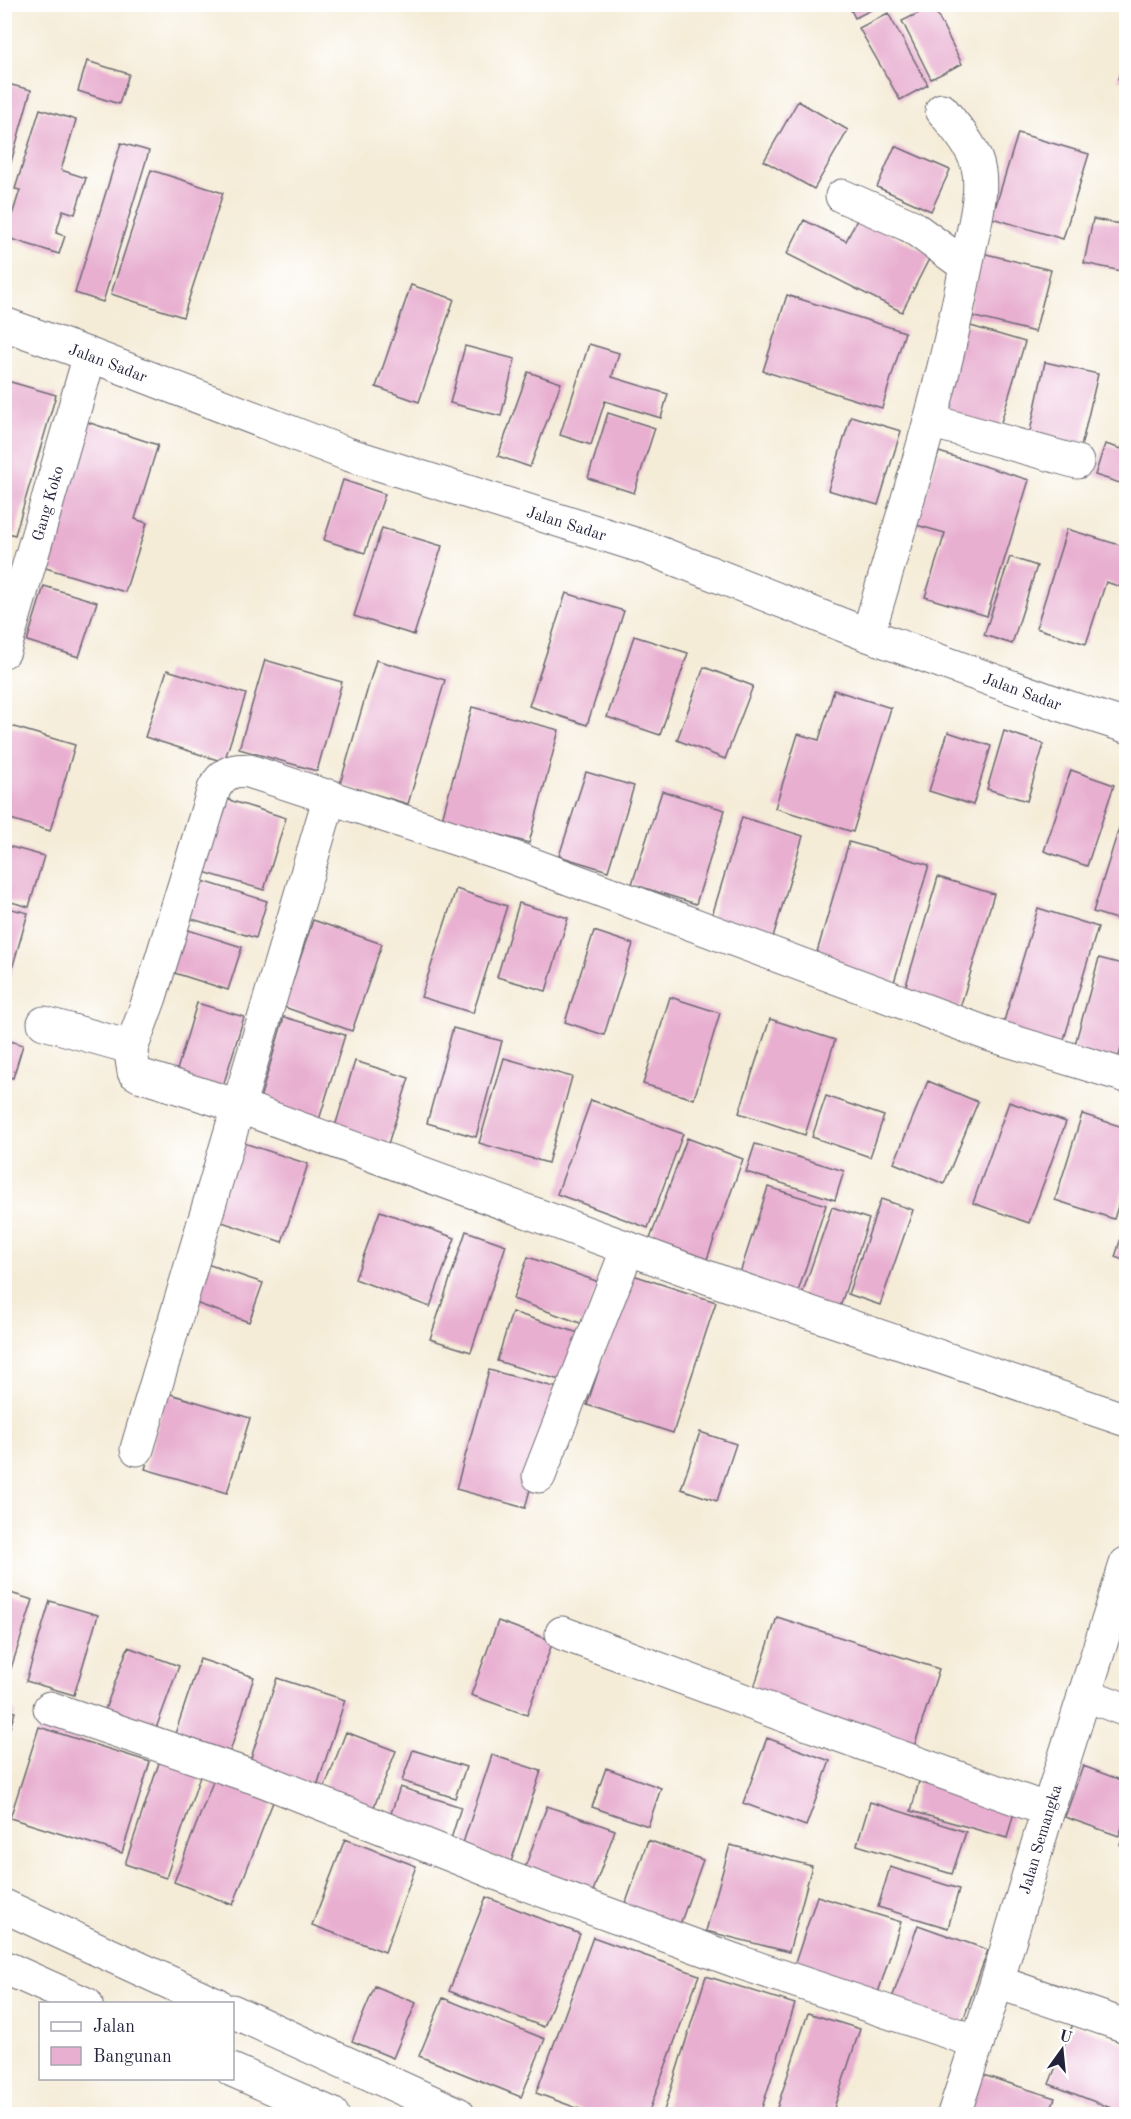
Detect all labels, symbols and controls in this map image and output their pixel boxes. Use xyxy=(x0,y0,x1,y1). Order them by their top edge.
street label: Jalan Sadar xyxy=(66,342,149,386)
street label: Gang Koko xyxy=(30,464,67,543)
street label: Jalan Sadar xyxy=(524,505,608,545)
street label: Jalan Sadar xyxy=(980,671,1064,714)
street label: Jalan Semangka xyxy=(1018,1783,1066,1896)
legend xyxy=(39,2002,234,2080)
text: Jalan xyxy=(93,2018,135,2036)
north arrow xyxy=(1032,2020,1092,2080)
text: U xyxy=(1057,2028,1074,2047)
text: Bangunan xyxy=(93,2048,172,2066)

